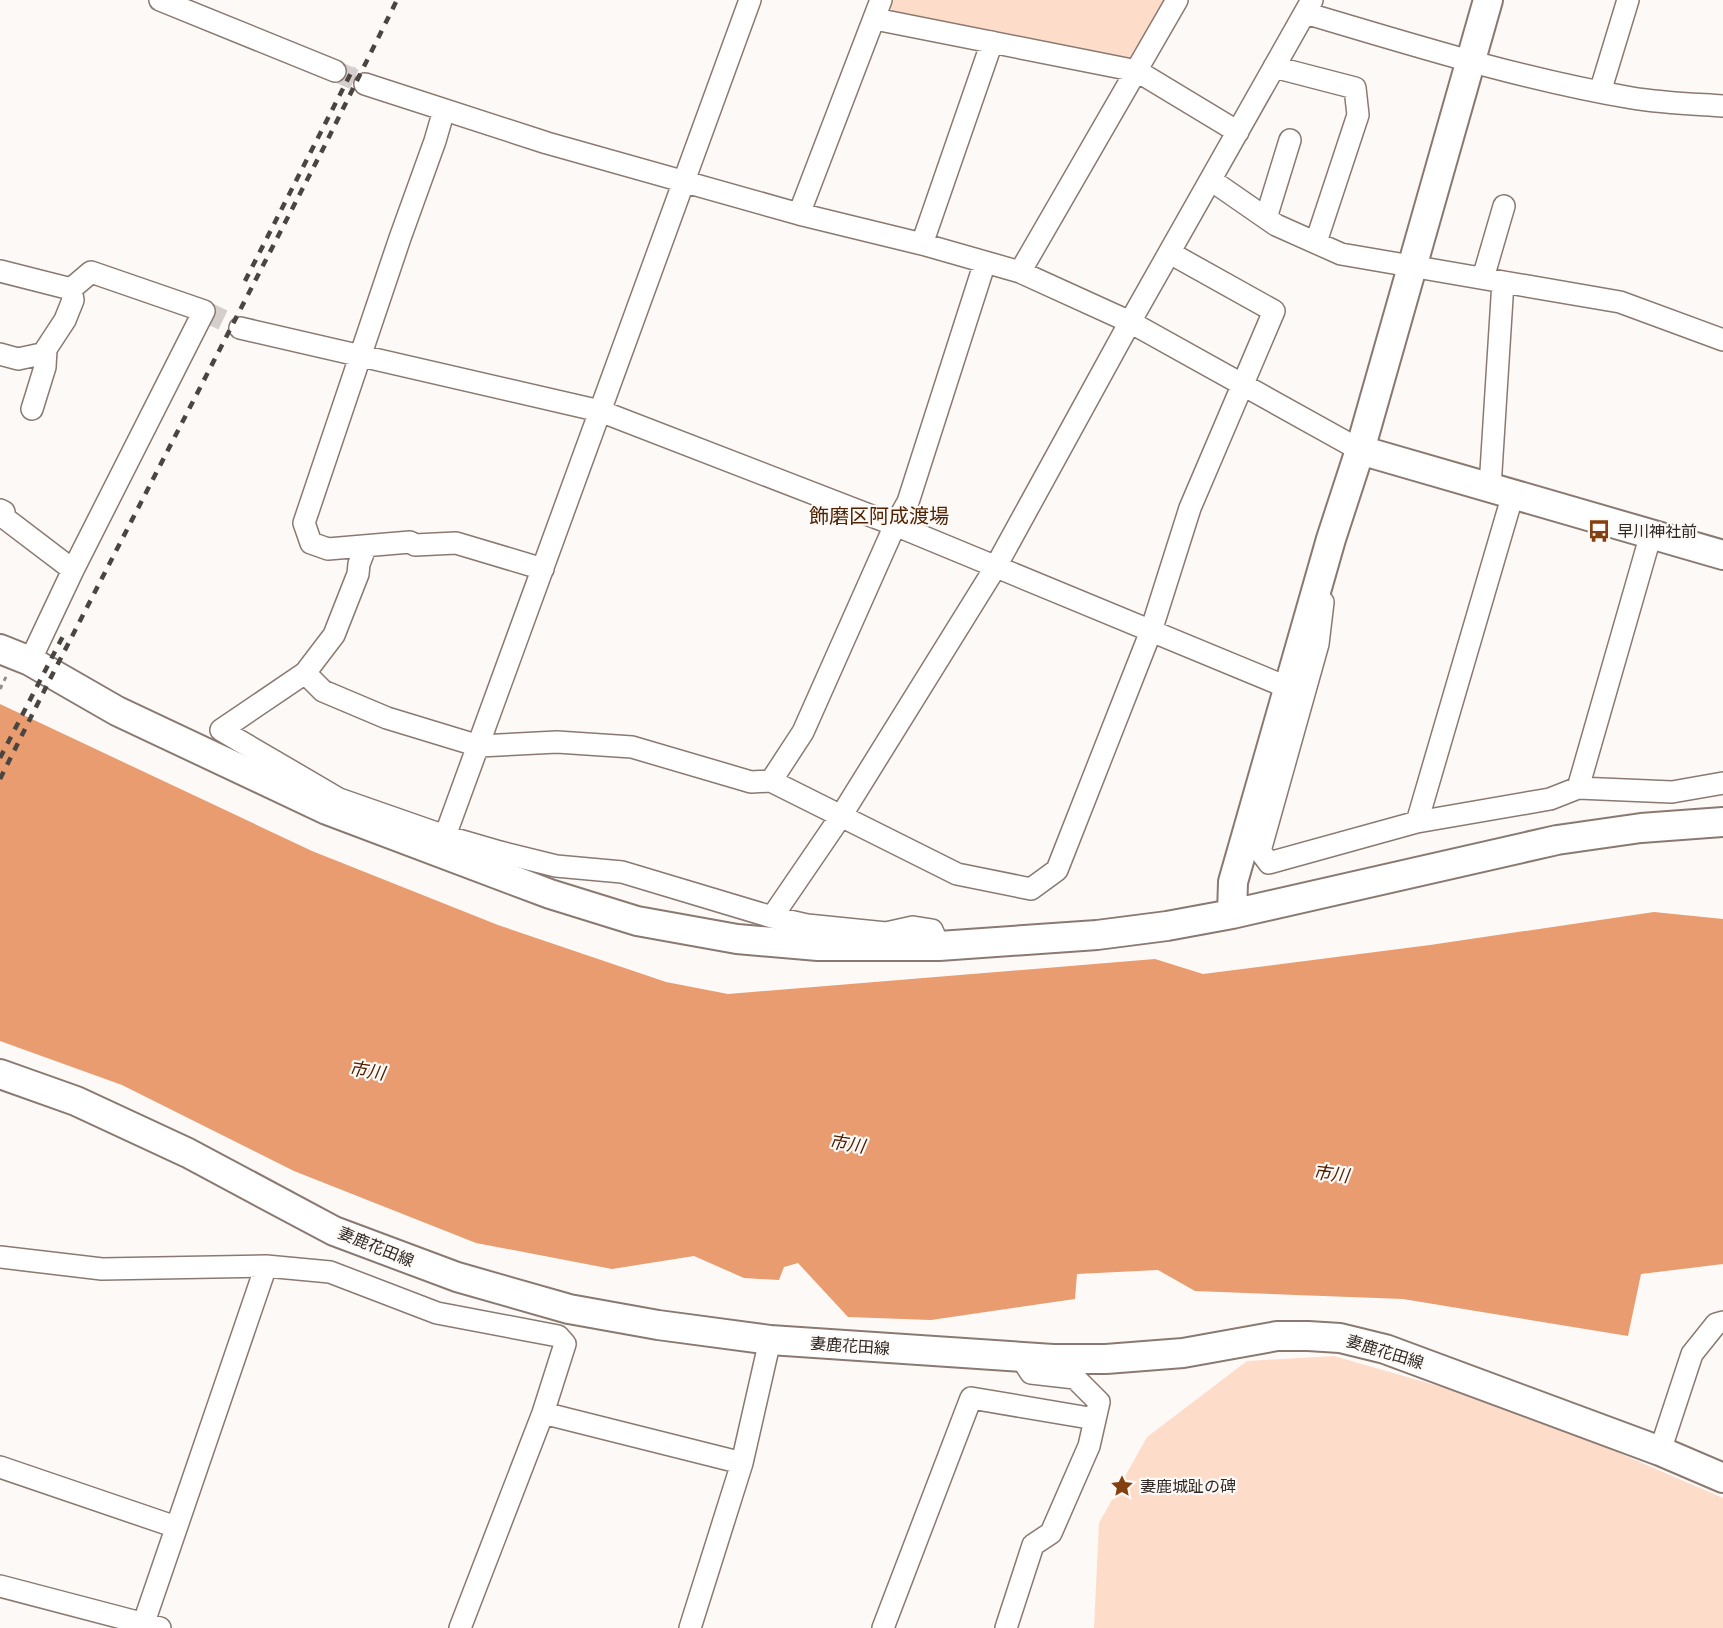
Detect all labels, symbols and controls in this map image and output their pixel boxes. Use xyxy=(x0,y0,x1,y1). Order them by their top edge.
district label: 飾磨区阿成渡場 xyxy=(809,504,949,528)
bus stop icon: 早川神社前 xyxy=(1586,518,1612,544)
place label: 早川神社前 xyxy=(1617,522,1697,541)
water label: 市川 xyxy=(348,1057,388,1085)
water label: 市川 xyxy=(828,1130,868,1158)
water label: 市川 xyxy=(1312,1161,1352,1187)
street label: 妻鹿花田線 xyxy=(335,1223,417,1271)
street label: 妻鹿花田線 xyxy=(1344,1331,1426,1373)
street label: 妻鹿花田線 xyxy=(809,1334,891,1358)
place icon: 妻鹿城趾の碑 xyxy=(1109,1473,1135,1499)
place label: 妻鹿城趾の碑 xyxy=(1140,1477,1236,1496)

